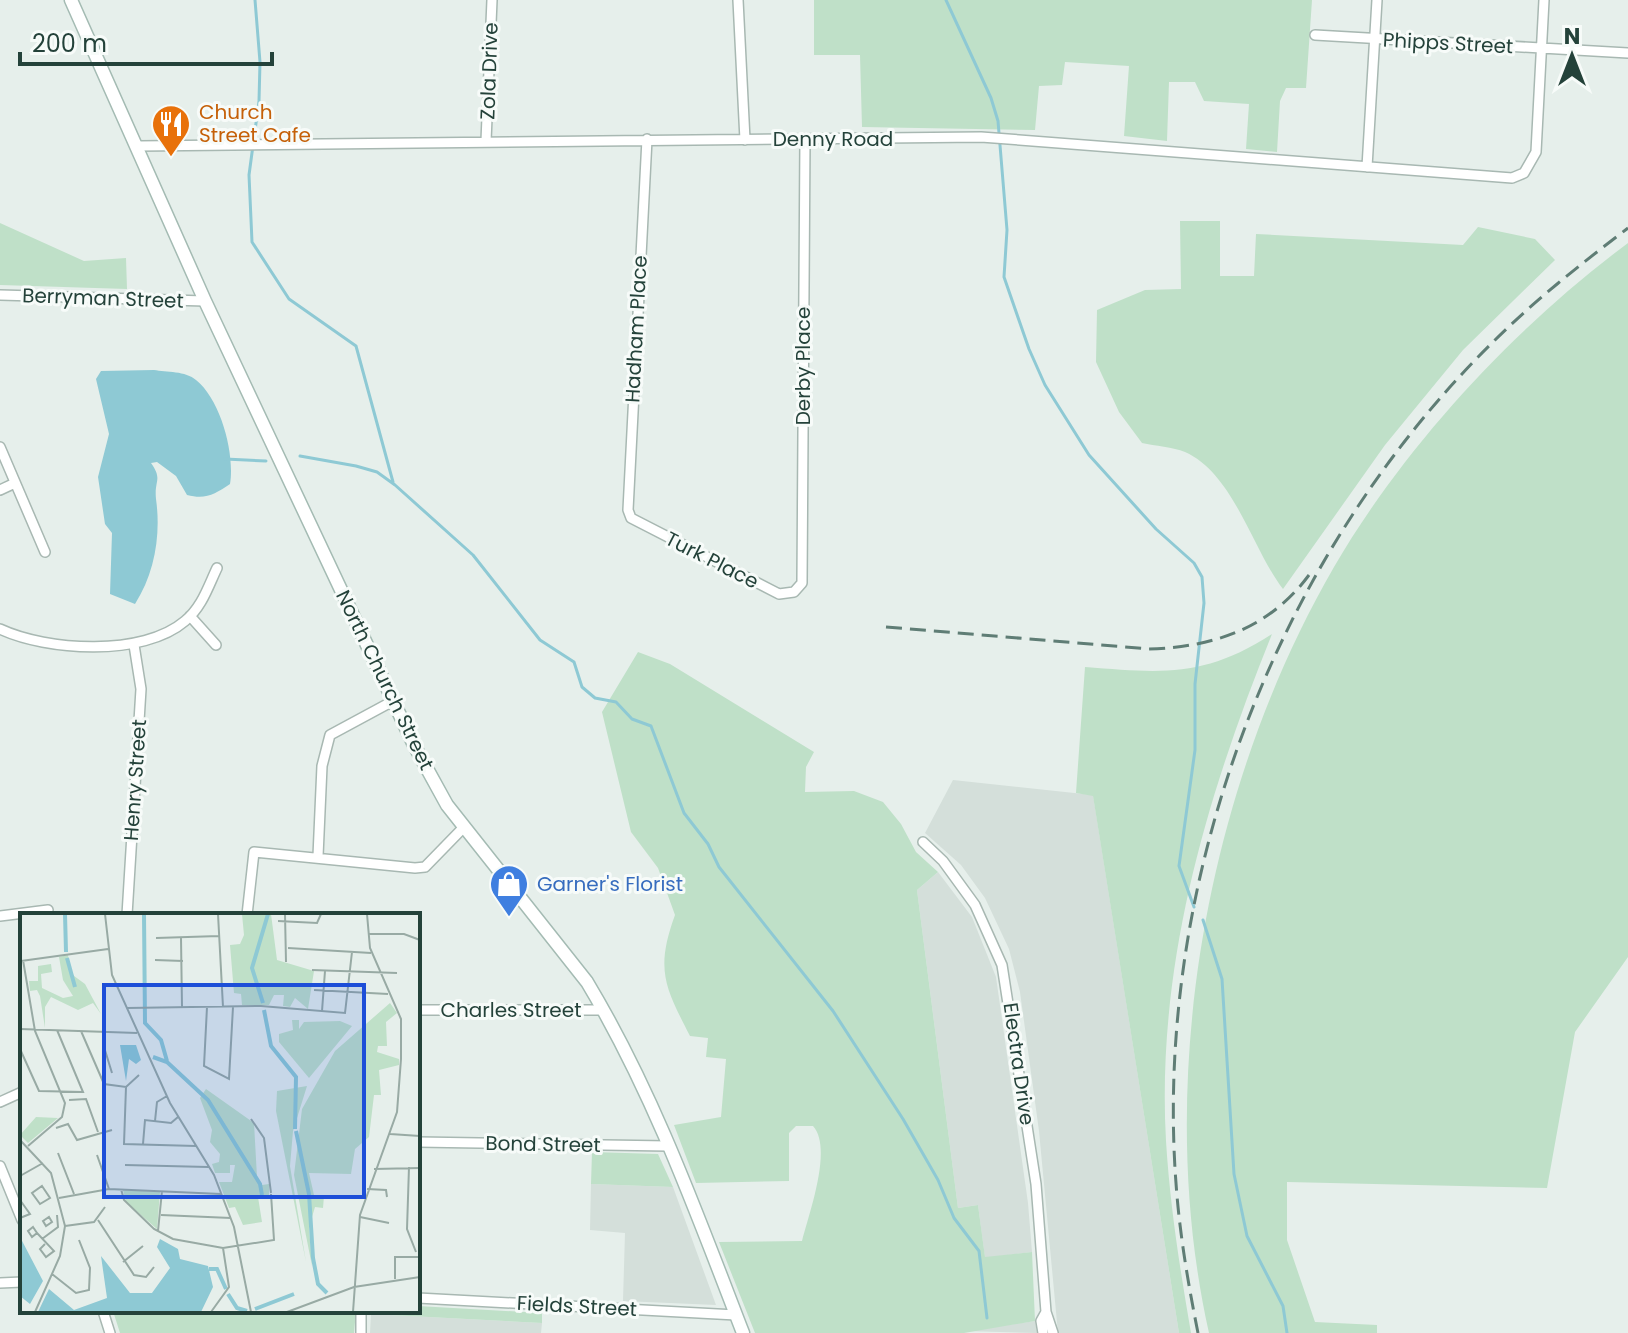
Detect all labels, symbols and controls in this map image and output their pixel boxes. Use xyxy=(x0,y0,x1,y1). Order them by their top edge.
scale bar xyxy=(20,16,272,66)
north arrow xyxy=(1532,16,1612,96)
text: N xyxy=(1564,21,1580,52)
street label: Zola Drive xyxy=(473,22,505,120)
street label: Phipps Street xyxy=(1382,26,1514,60)
text: 200 m xyxy=(32,27,107,60)
place label: Church Street Cafe xyxy=(199,98,311,149)
restaurant icon: Church Street Cafe xyxy=(150,103,192,158)
street label: Denny Road xyxy=(773,125,893,153)
street label: Hadham Place xyxy=(618,255,654,403)
street label: Berryman Street xyxy=(22,281,184,315)
street label: Derby Place xyxy=(789,307,817,425)
street label: Turk Place xyxy=(661,525,763,595)
street label: North Church Street xyxy=(329,585,441,775)
street label: Henry Street xyxy=(117,718,153,842)
shop icon: Garner's Florist xyxy=(488,863,530,918)
place label: Garner's Florist xyxy=(537,870,683,898)
inset map xyxy=(20,913,420,1313)
street label: Charles Street xyxy=(441,996,581,1024)
street label: Electra Drive xyxy=(997,1001,1041,1127)
street label: Bond Street xyxy=(485,1129,601,1159)
street label: Fields Street xyxy=(516,1289,638,1323)

